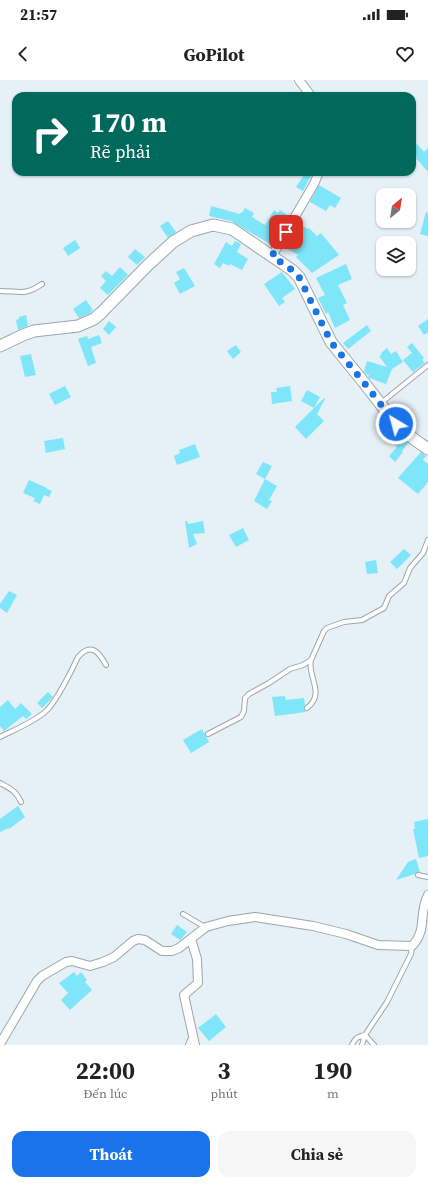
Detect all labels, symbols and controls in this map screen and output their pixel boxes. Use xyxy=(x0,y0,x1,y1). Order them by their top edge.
text: 21:57 xyxy=(20,4,57,25)
text: GoPilot xyxy=(183,42,245,67)
icon: back xyxy=(12,43,34,65)
icon: heart xyxy=(394,43,416,65)
text: 170 m xyxy=(90,103,167,141)
icon: right xyxy=(24,108,76,160)
text: Rẽ phải xyxy=(90,139,151,164)
north arrow xyxy=(376,188,416,228)
map controls xyxy=(376,188,416,276)
pin xyxy=(269,215,303,249)
icon: arrive xyxy=(275,221,297,243)
button: layers xyxy=(376,236,416,276)
position arrow xyxy=(375,403,417,445)
text: 22:00 xyxy=(76,1054,135,1087)
text: 3 xyxy=(218,1054,231,1087)
text: 190 xyxy=(313,1054,352,1087)
text: Đến lúc xyxy=(83,1085,127,1102)
text: phút xyxy=(211,1085,238,1102)
text: m xyxy=(327,1085,339,1102)
button: Thoát xyxy=(12,1131,210,1177)
button: Chia sẻ xyxy=(218,1131,416,1177)

